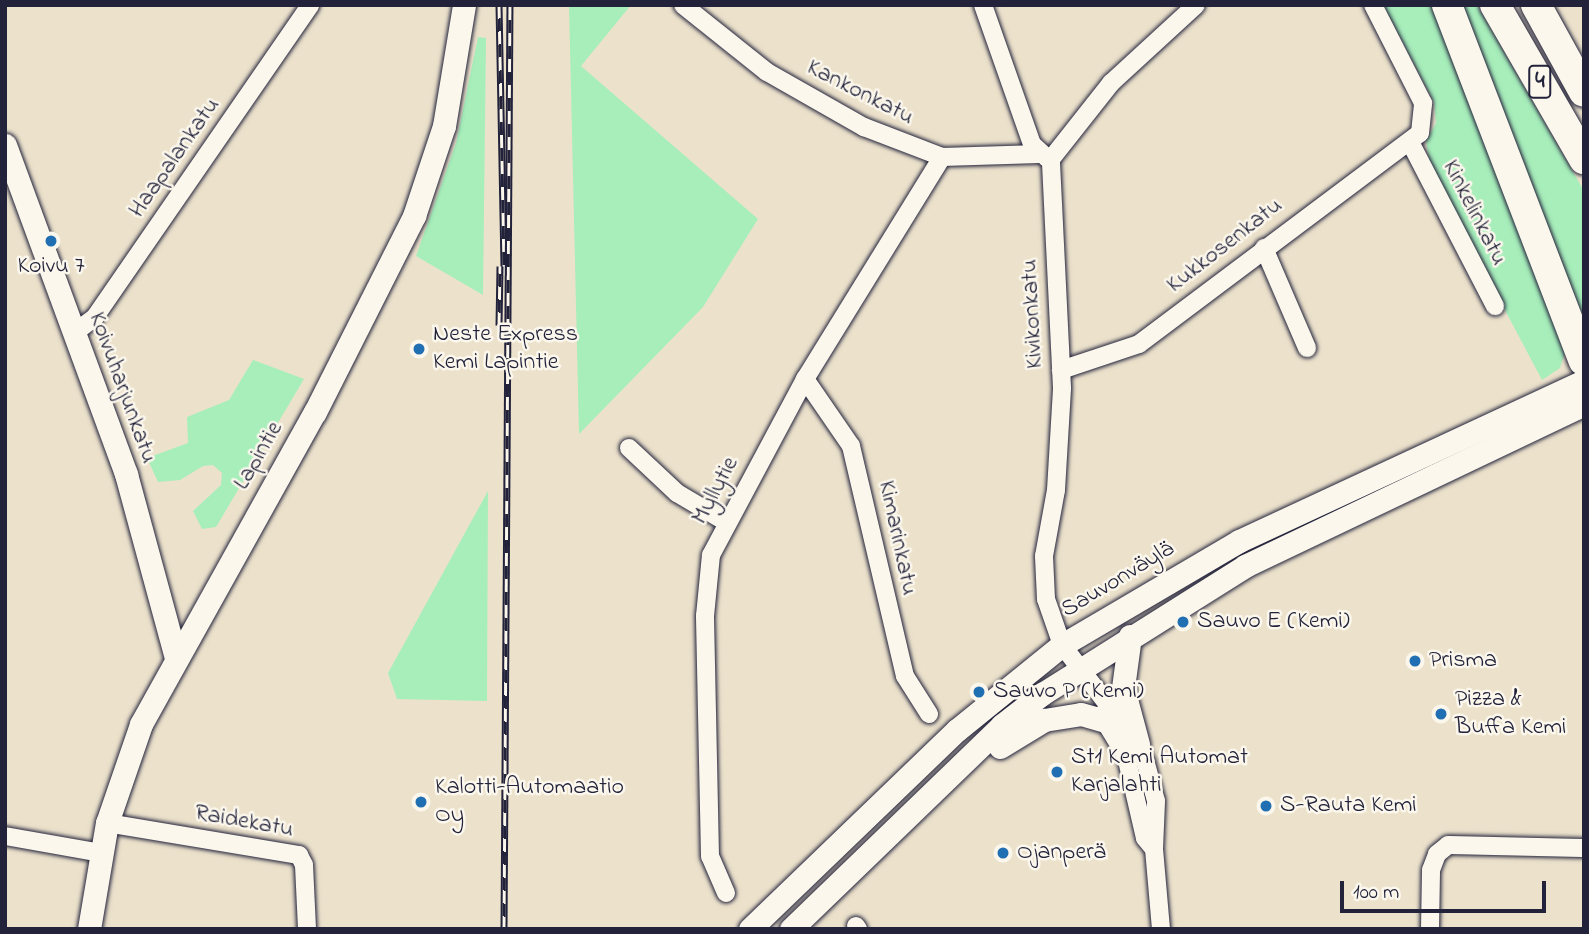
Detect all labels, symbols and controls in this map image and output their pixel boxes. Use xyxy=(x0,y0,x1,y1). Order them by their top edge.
street label: Kankonkatu xyxy=(802,54,918,132)
road number: 4 xyxy=(1528,62,1552,102)
street label: Haapalankatu xyxy=(123,92,227,224)
street label: Kinkelinkatu xyxy=(1435,155,1513,271)
street label: Kukkosenkatu xyxy=(1161,192,1289,300)
marker: Koivu 7 xyxy=(43,233,59,249)
place label: Koivu 7 xyxy=(17,253,85,281)
street label: Kivikonkatu xyxy=(1016,259,1050,369)
street label: Koivuharjunkatu xyxy=(81,309,163,467)
place label: Neste Express Kemi Lapintie xyxy=(433,321,578,377)
marker: Neste Express Kemi Lapintie xyxy=(411,341,427,357)
street label: Lapintie xyxy=(228,417,290,495)
street label: Myllytie xyxy=(686,452,746,530)
street label: Kimarinkatu xyxy=(871,478,923,598)
street label: Sauvonväylä xyxy=(1056,535,1180,625)
place label: Sauvo E (Kemi) xyxy=(1197,608,1350,636)
marker: Sauvo E (Kemi) xyxy=(1175,614,1191,630)
place label: Prisma xyxy=(1429,647,1497,675)
marker: Prisma xyxy=(1407,653,1423,669)
place label: Sauvo P (Kemi) xyxy=(993,678,1144,706)
marker: Sauvo P (Kemi) xyxy=(971,684,987,700)
place label: Pizza & Buffa Kemi xyxy=(1455,686,1566,742)
marker: Pizza & Buffa Kemi xyxy=(1433,706,1449,722)
place label: St1 Kemi Automat Karjalahti xyxy=(1071,744,1248,800)
marker: St1 Kemi Automat Karjalahti xyxy=(1049,764,1065,780)
place label: Kalotti-Automaatio Oy xyxy=(435,774,624,830)
place label: S-Rauta Kemi xyxy=(1280,792,1417,820)
marker: Kalotti-Automaatio Oy xyxy=(413,794,429,810)
marker: S-Rauta Kemi xyxy=(1258,798,1274,814)
street label: Raidekatu xyxy=(192,799,296,845)
place label: Ojanperä xyxy=(1017,839,1106,867)
marker: Ojanperä xyxy=(995,845,1011,861)
scale bar xyxy=(1344,867,1550,911)
text: 100 m xyxy=(1353,878,1399,908)

